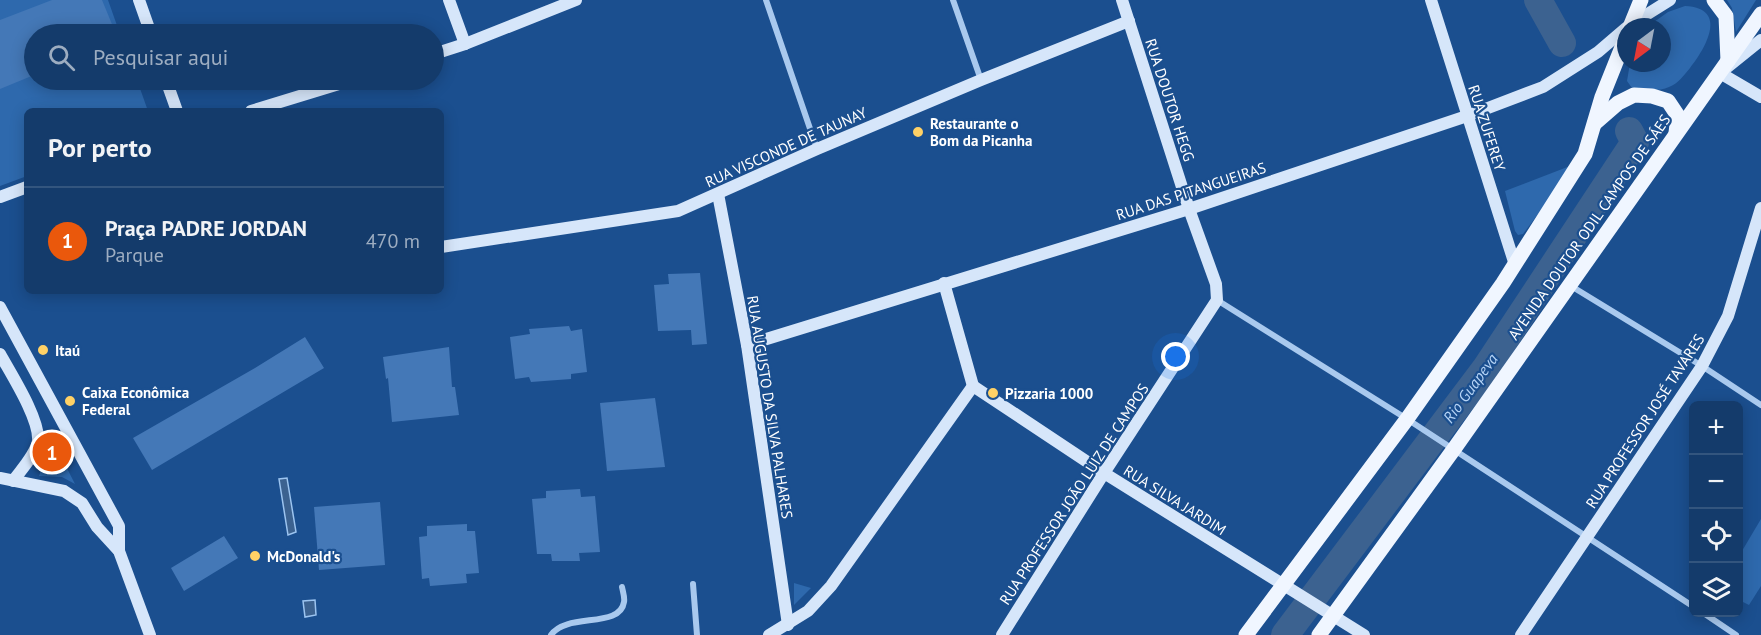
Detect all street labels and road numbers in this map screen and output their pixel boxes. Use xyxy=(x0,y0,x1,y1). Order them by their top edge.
street label: RUA DOUTOR HEGG xyxy=(1141,36,1199,164)
street label: RUA ZUFEREY xyxy=(1464,82,1510,174)
street label: RUA VISCONDE DE TAUNAY xyxy=(702,102,870,191)
street label: AVENIDA DOUTOR ODIL CAMPOS DE SÁES xyxy=(1504,111,1674,343)
street label: RUA DAS PITANGUEIRAS xyxy=(1114,158,1268,224)
street label: RUA AUGUSTO DA SILVA PALHARES xyxy=(743,294,797,520)
street label: RUA PROFESSOR JOSÉ TAVARES xyxy=(1582,330,1708,512)
street label: RUA PROFESSOR JOÃO LUIZ DE CAMPOS xyxy=(995,380,1153,608)
street label: RUA SILVA JARDIM xyxy=(1120,461,1230,539)

